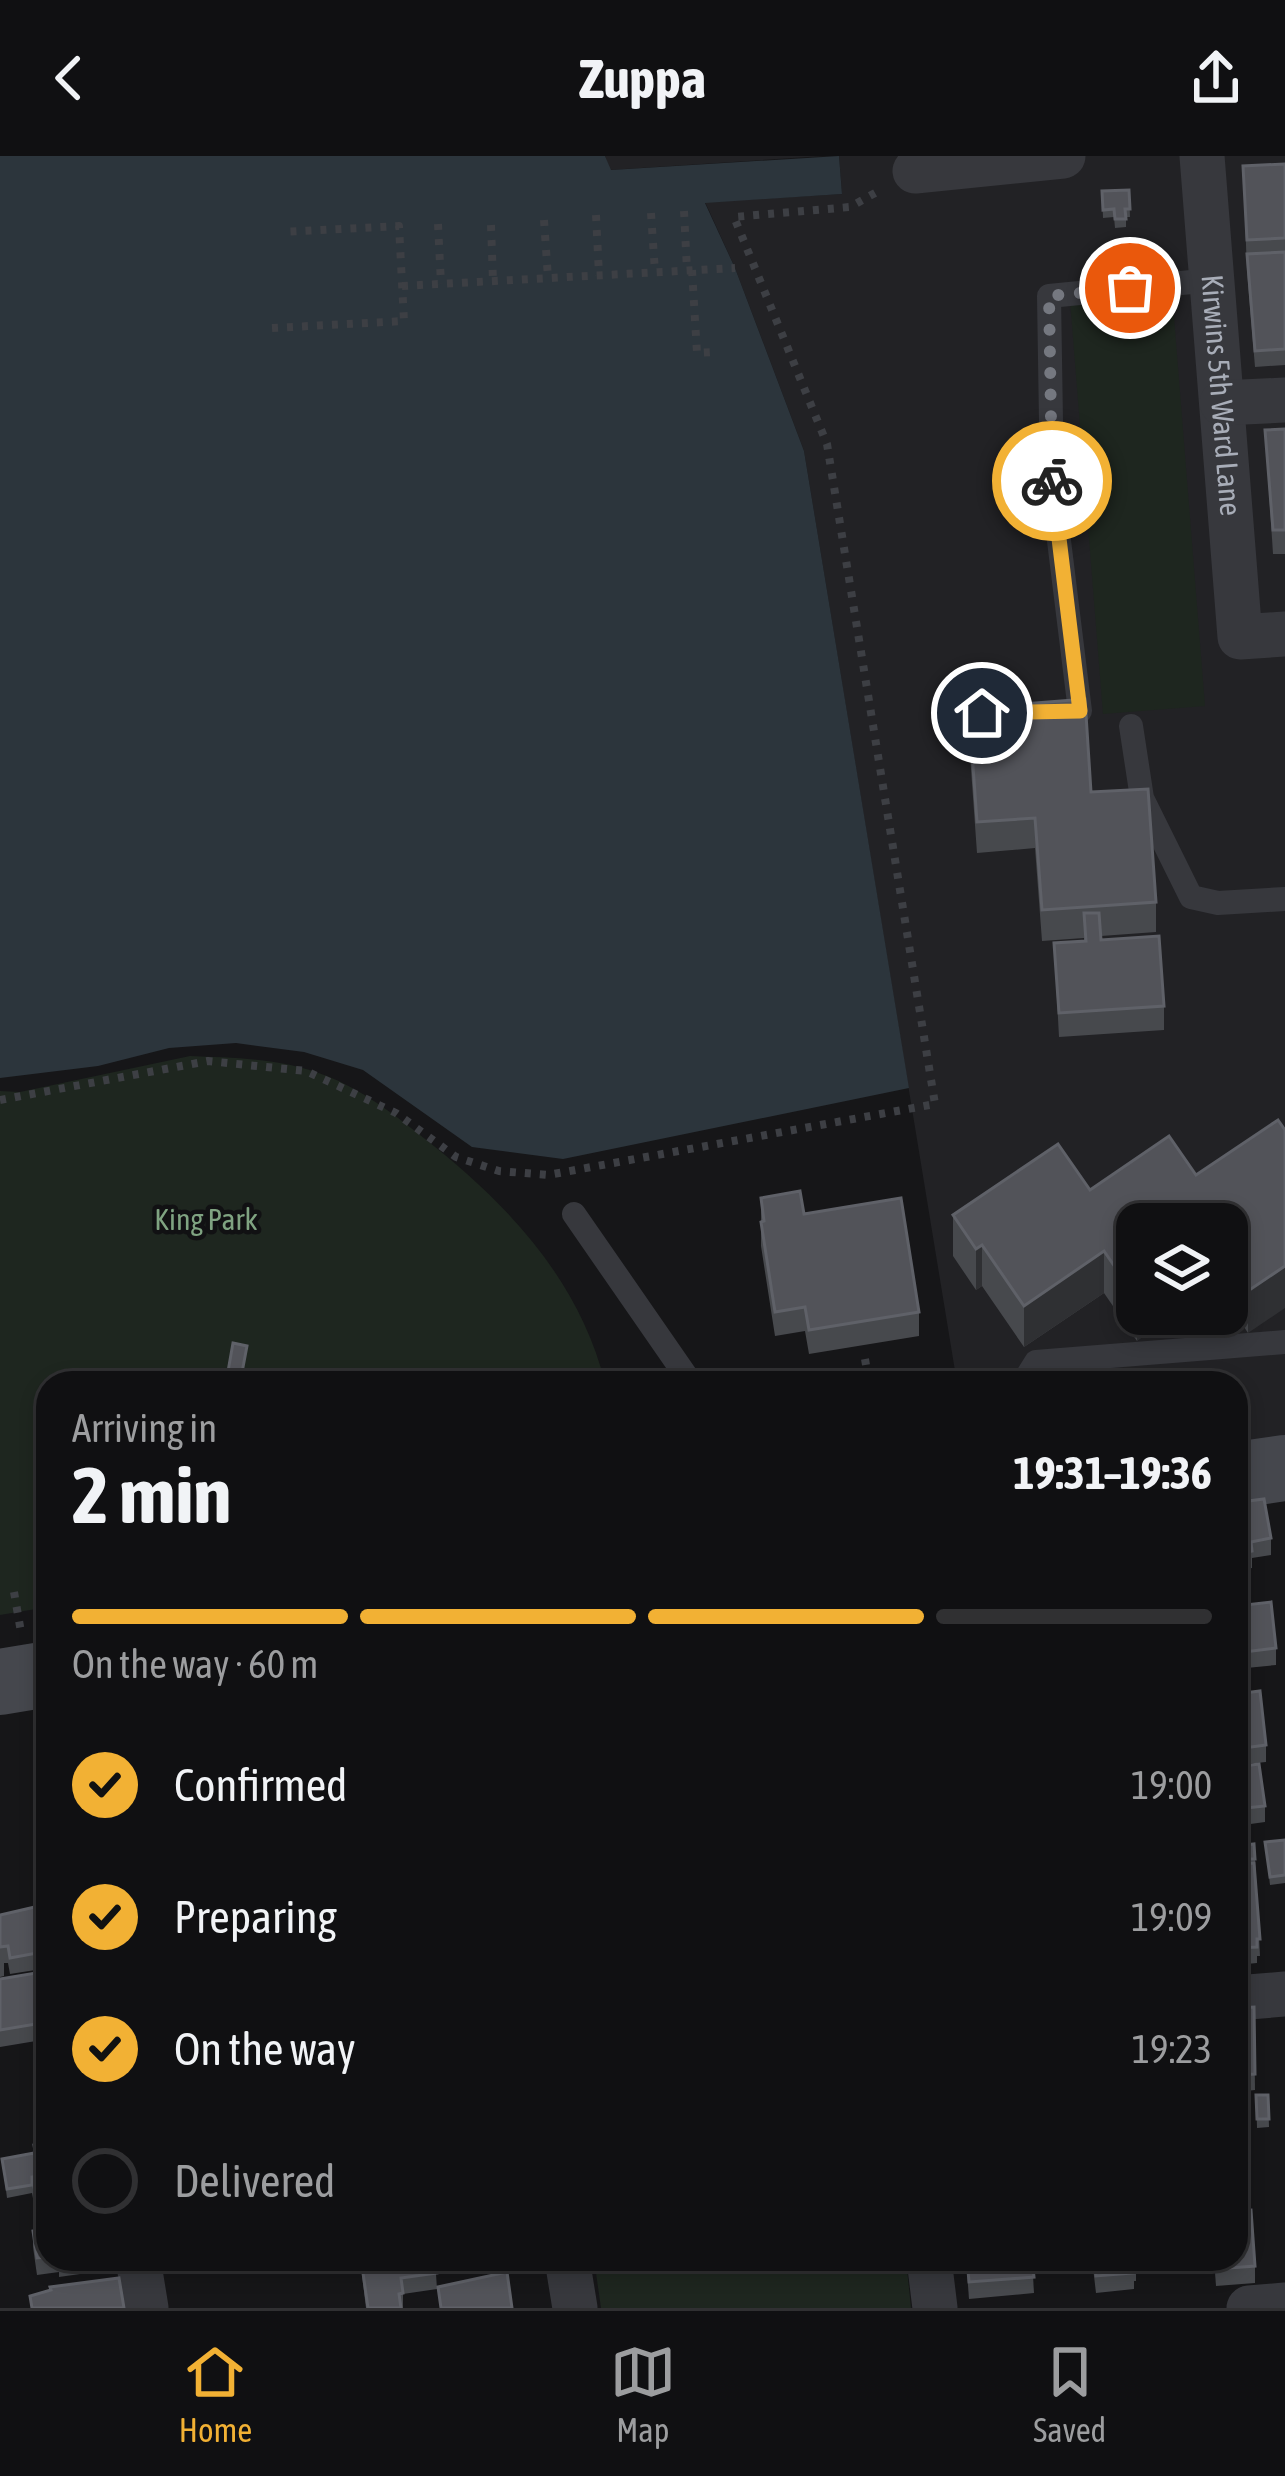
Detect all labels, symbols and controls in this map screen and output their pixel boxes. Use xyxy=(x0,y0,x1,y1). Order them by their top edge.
icon: back xyxy=(36,45,102,111)
icon: share xyxy=(1183,45,1249,111)
text: Zuppa xyxy=(579,48,706,109)
pin xyxy=(1079,237,1181,339)
icon: bag xyxy=(1097,255,1163,321)
street label: Kirwins 5th Ward Lane xyxy=(1195,273,1248,517)
courier xyxy=(992,421,1112,541)
icon: bike xyxy=(1019,448,1085,514)
pin xyxy=(931,662,1033,764)
icon: home xyxy=(949,680,1015,746)
park label: King Park xyxy=(154,1202,258,1236)
map controls xyxy=(1116,1203,1248,1335)
button: layers xyxy=(1116,1203,1248,1335)
text: Arriving in xyxy=(72,1406,217,1450)
text: 19:31–19:36 xyxy=(1013,1447,1212,1499)
text: 2 min xyxy=(72,1450,231,1540)
text: On the way · 60 m xyxy=(72,1642,318,1686)
icon: check xyxy=(72,1752,138,1818)
text: Confirmed xyxy=(174,1759,347,1811)
text: 19:00 xyxy=(1131,1763,1212,1807)
icon: check xyxy=(72,1884,138,1950)
text: Preparing xyxy=(174,1891,337,1943)
text: 19:09 xyxy=(1131,1895,1212,1939)
icon: check xyxy=(72,2016,138,2082)
text: On the way xyxy=(174,2023,356,2075)
text: 19:23 xyxy=(1132,2027,1212,2071)
text: Delivered xyxy=(174,2155,335,2207)
tab: Home xyxy=(179,2339,252,2449)
tab: Map xyxy=(610,2339,676,2449)
tab: Saved xyxy=(1033,2339,1106,2449)

